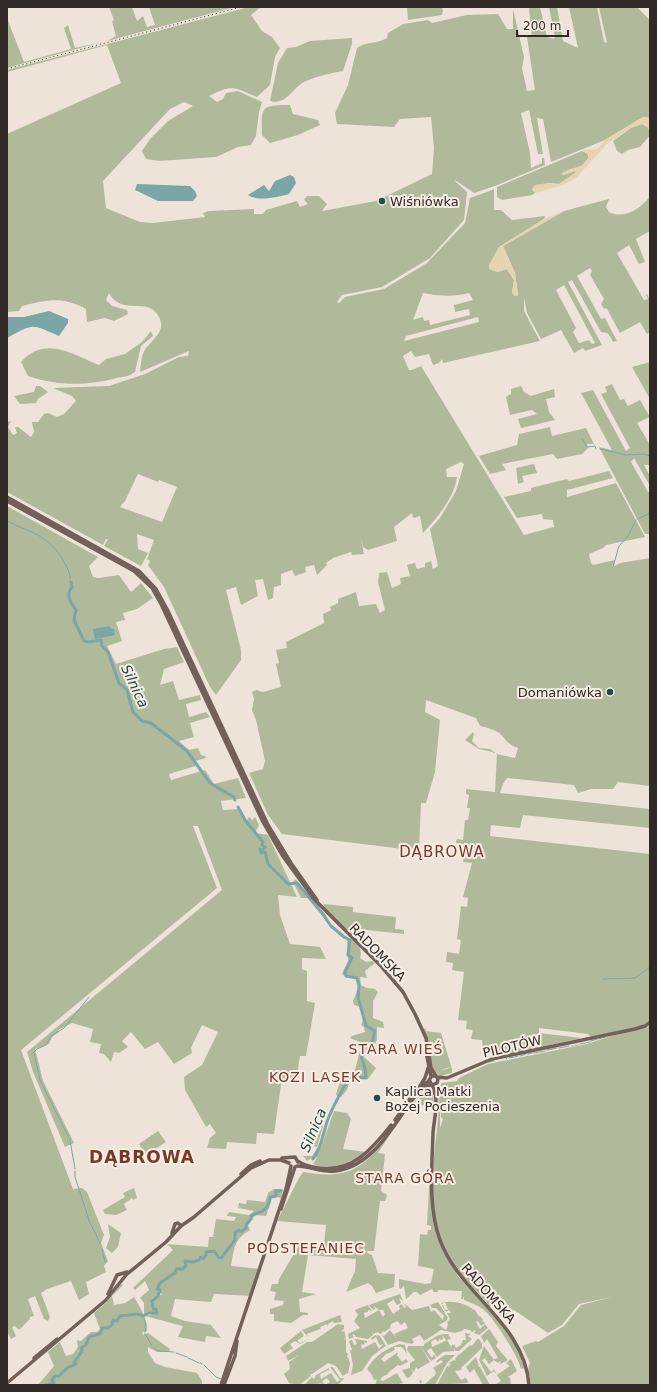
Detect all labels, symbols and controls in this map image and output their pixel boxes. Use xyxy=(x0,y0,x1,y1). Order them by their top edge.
scale bar xyxy=(517,12,568,38)
text: 200 m xyxy=(523,19,561,33)
place label: Wiśniówka xyxy=(390,194,459,209)
marker: Wiśniówka xyxy=(377,196,387,206)
water label: Silnica xyxy=(118,662,152,710)
place label: Domaniówka xyxy=(518,685,602,700)
marker: Domaniówka xyxy=(605,687,615,697)
district label: DĄBROWA xyxy=(399,843,485,861)
street label: RADOMSKA xyxy=(346,920,409,984)
street label: PILOTÓW xyxy=(481,1032,543,1061)
district label: STARA WIEŚ xyxy=(349,1040,443,1057)
district label: KOZI LASEK xyxy=(269,1069,361,1085)
place label: Kaplica Matki Bożej Pocieszenia xyxy=(385,1084,500,1114)
marker: Kaplica Matki Bożej Pocieszenia xyxy=(372,1093,382,1103)
water label: Silnica xyxy=(297,1106,329,1154)
district label: DĄBROWA xyxy=(89,1147,195,1167)
district label: STARA GÓRA xyxy=(355,1169,455,1186)
district label: PODSTEFANIEC xyxy=(247,1240,365,1256)
street label: RADOMSKA xyxy=(459,1260,519,1326)

